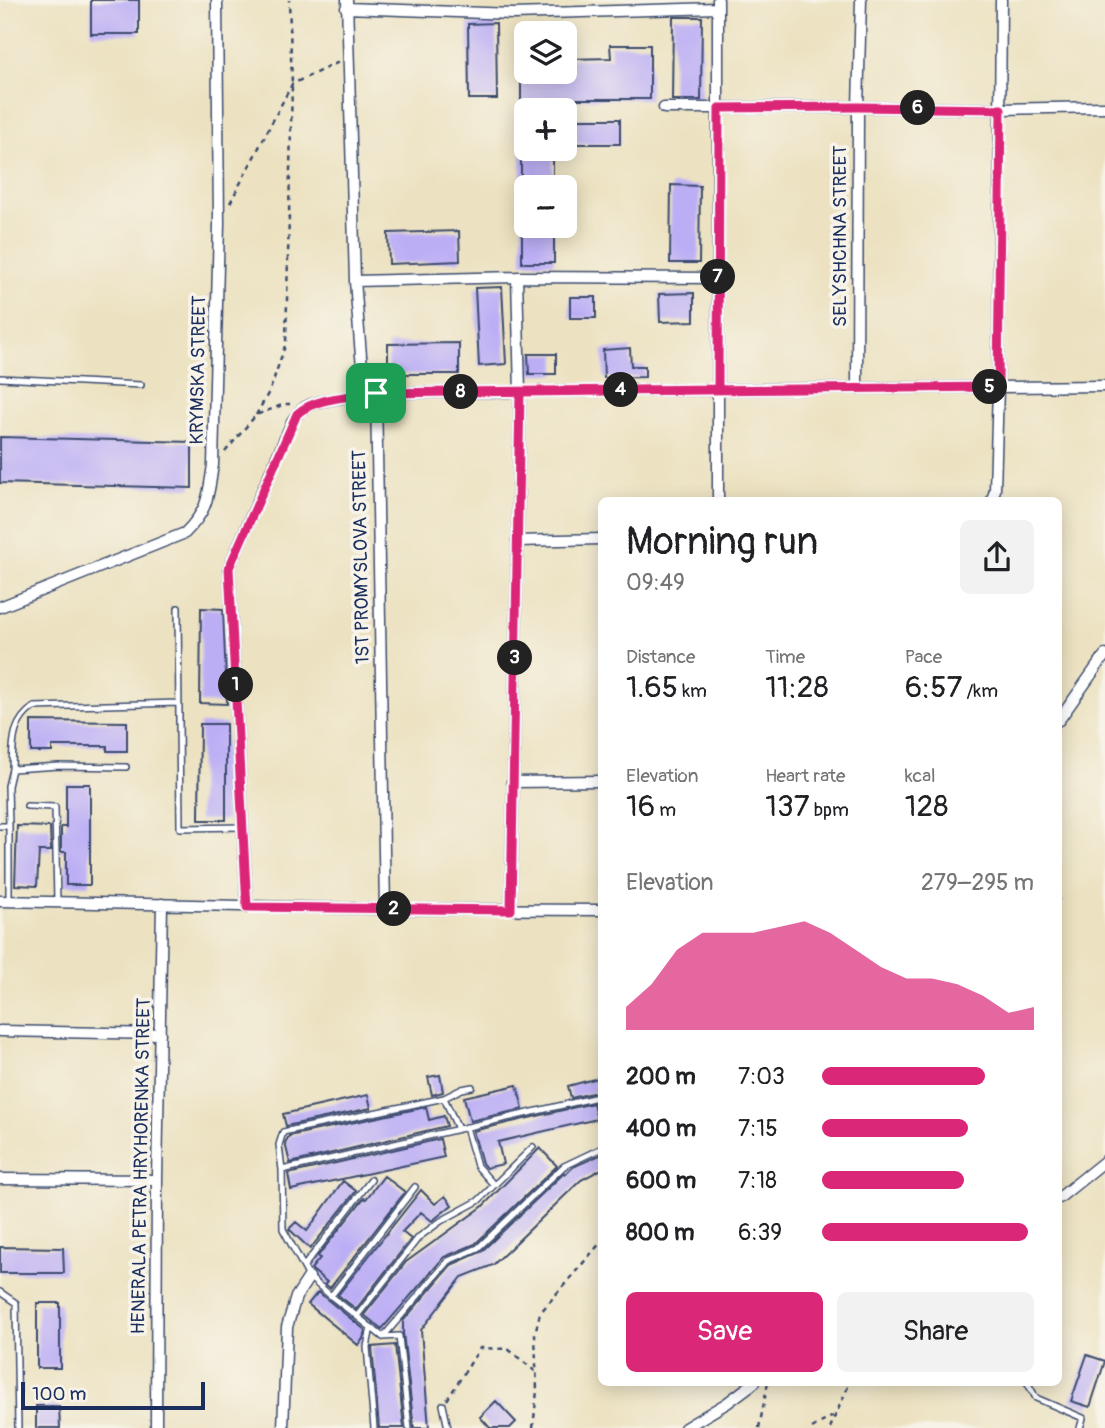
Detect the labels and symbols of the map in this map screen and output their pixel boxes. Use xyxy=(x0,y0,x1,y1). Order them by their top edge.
pin: 6 xyxy=(900,90,936,126)
street label: SELYSHCHNA STREET xyxy=(828,145,852,327)
pin: 7 xyxy=(700,260,736,294)
street label: KRYMSKA STREET xyxy=(185,295,211,445)
pin xyxy=(346,363,406,423)
pin: 5 xyxy=(972,370,1007,404)
pin: 4 xyxy=(604,372,638,408)
pin: 8 xyxy=(444,374,478,410)
street label: 1ST PROMYSLOVA STREET xyxy=(347,450,375,664)
pin: 3 xyxy=(498,640,532,676)
pin: 1 xyxy=(218,668,254,702)
pin: 2 xyxy=(376,892,412,926)
street label: HENERALA PETRA HRYHORENKA STREET xyxy=(126,997,156,1335)
scale bar xyxy=(21,1379,205,1411)

